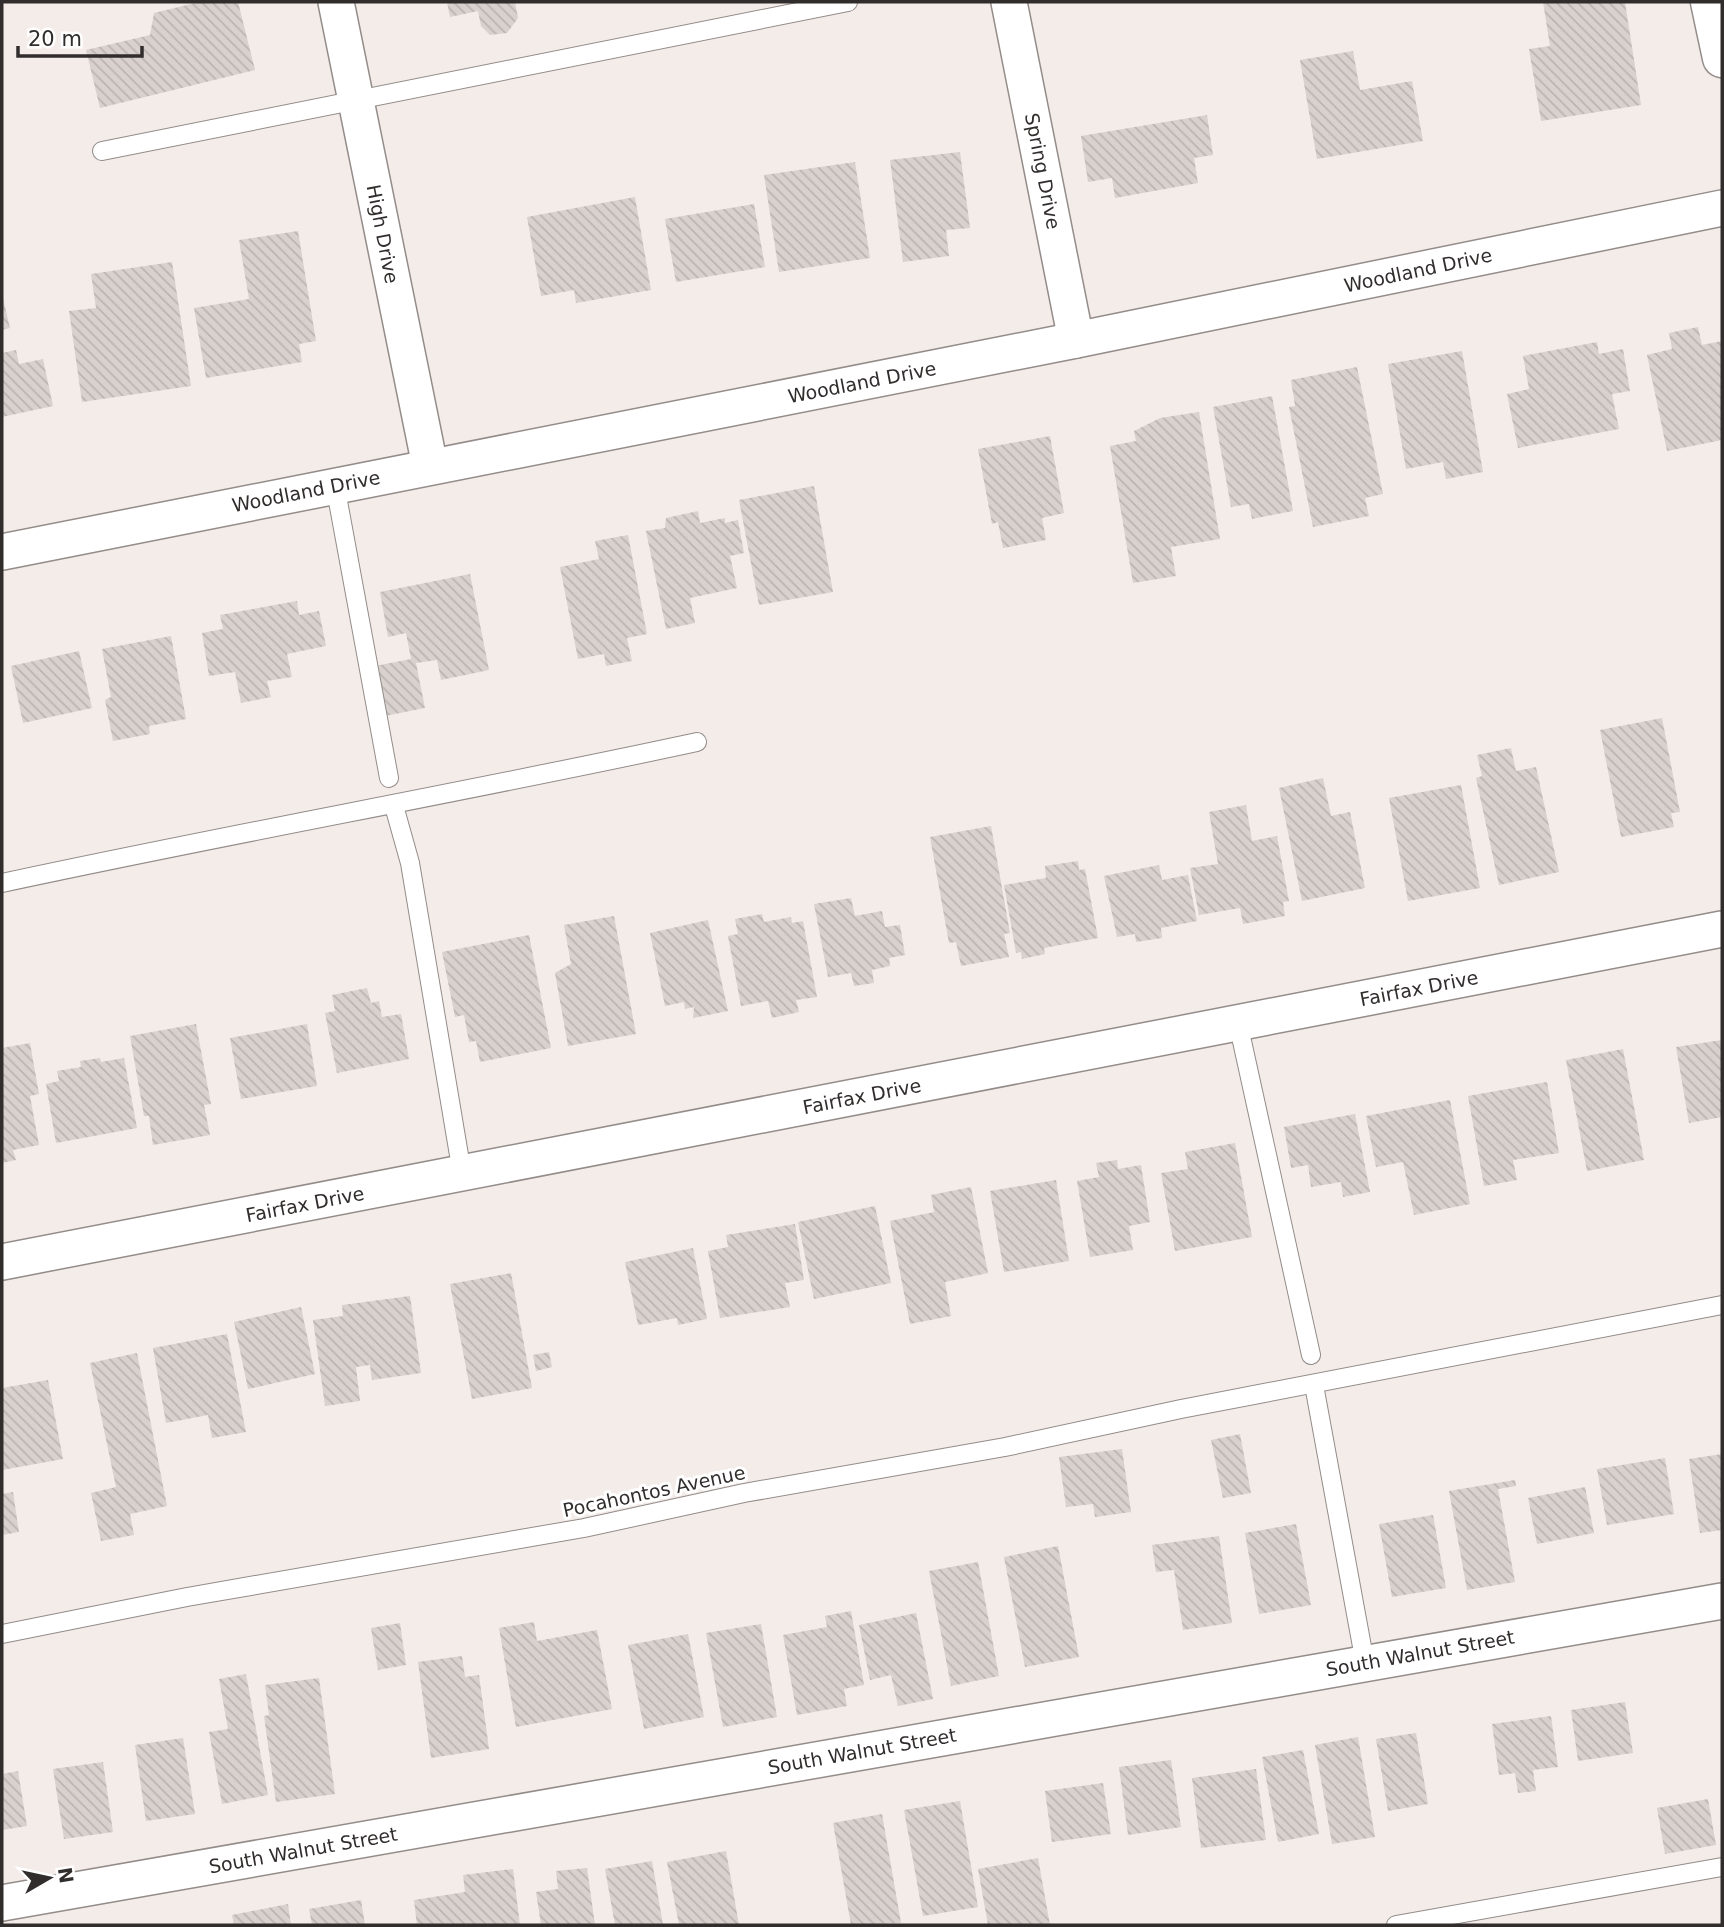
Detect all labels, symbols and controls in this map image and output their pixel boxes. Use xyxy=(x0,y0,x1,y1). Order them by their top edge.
scale bar xyxy=(18,14,142,58)
text: 20 m xyxy=(28,27,82,51)
street label: Spring Drive xyxy=(1021,111,1065,231)
street label: High Drive xyxy=(363,183,403,285)
street label: Woodland Drive xyxy=(1342,244,1494,296)
street label: Woodland Drive xyxy=(786,357,938,407)
street label: Woodland Drive xyxy=(230,466,382,516)
street label: Fairfax Drive xyxy=(1358,966,1480,1010)
street label: Fairfax Drive xyxy=(801,1074,923,1118)
street label: Fairfax Drive xyxy=(244,1182,366,1226)
street label: Pocahontos Avenue xyxy=(561,1461,747,1521)
street label: South Walnut Street xyxy=(1324,1626,1516,1680)
street label: South Walnut Street xyxy=(766,1724,958,1778)
street label: South Walnut Street xyxy=(207,1823,399,1877)
north arrow xyxy=(14,1843,84,1913)
text: N xyxy=(54,1866,78,1885)

